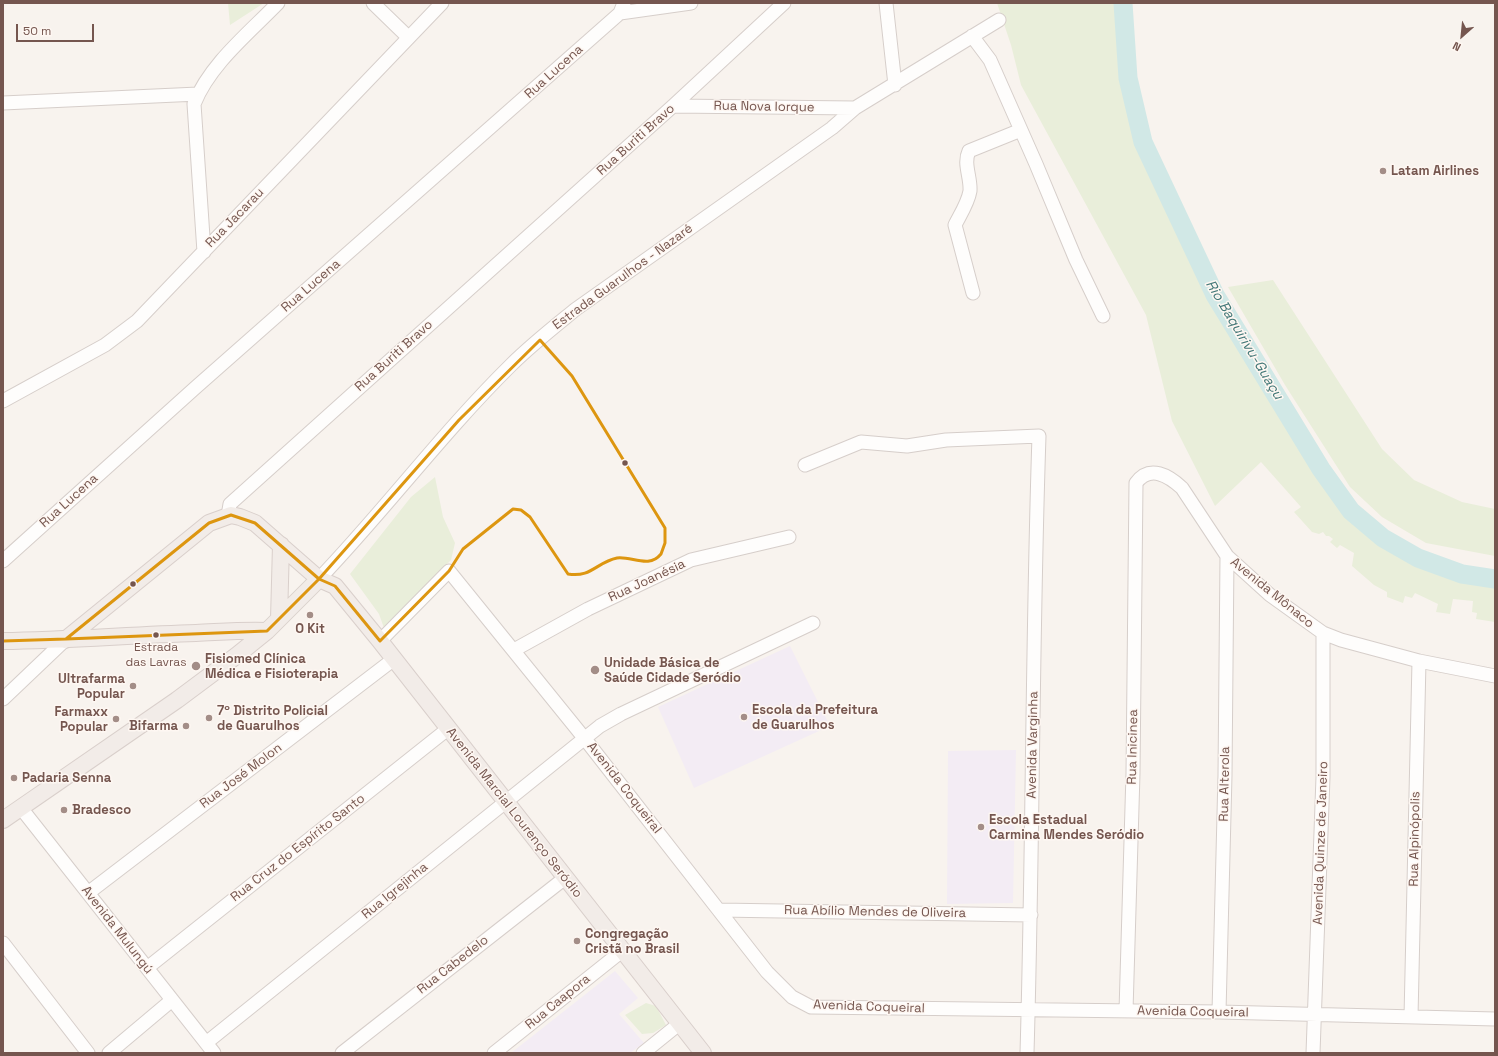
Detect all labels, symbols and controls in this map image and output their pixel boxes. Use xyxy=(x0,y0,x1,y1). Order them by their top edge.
scale bar xyxy=(18,16,96,42)
north arrow xyxy=(1442,16,1482,56)
text: 50 m xyxy=(23,23,51,39)
text: N xyxy=(1450,39,1463,55)
street label: Rua Lucena xyxy=(522,42,586,102)
street label: Rua Nova Iorque xyxy=(713,98,815,116)
street label: Rua Buriti Bravo xyxy=(594,101,678,179)
place label: Latam Airlines xyxy=(1391,163,1479,179)
marker: Latam Airlines xyxy=(1378,166,1388,176)
street label: Rua Jacarau xyxy=(203,185,267,251)
street label: Estrada Guarulhos - Nazaré xyxy=(550,221,696,333)
street label: Rua Lucena xyxy=(278,256,344,316)
water label: Rio Baquirivu-Guaçu xyxy=(1202,277,1286,403)
street label: Rua Buriti Bravo xyxy=(352,317,436,395)
unlabelled marker xyxy=(620,458,630,468)
street label: Rua Lucena xyxy=(37,471,101,531)
street label: Avenida Mônaco xyxy=(1227,554,1317,632)
street label: Rua Joanésia xyxy=(606,556,688,606)
unlabelled marker xyxy=(128,579,138,589)
marker: O Kit xyxy=(305,610,315,620)
place label: O Kit xyxy=(295,621,325,637)
marker: Estrada das Lavras xyxy=(151,630,161,640)
place label: Estrada das Lavras xyxy=(125,641,187,669)
place label: Fisiomed Clínica Médica e Fisioterapia xyxy=(205,651,338,682)
place label: Unidade Básica de Saúde Cidade Seródio xyxy=(604,655,741,686)
marker: Fisiomed Clínica Médica e Fisioterapia xyxy=(190,660,202,672)
marker: Unidade Básica de Saúde Cidade Seródio xyxy=(589,664,601,676)
place label: Ultrafarma Popular xyxy=(58,671,125,702)
marker: Ultrafarma Popular xyxy=(128,681,138,691)
street label: Avenida Varginha xyxy=(1024,691,1042,799)
place label: Escola da Prefeitura de Guarulhos xyxy=(752,702,878,733)
place label: 7º Distrito Policial de Guarulhos xyxy=(217,703,328,734)
place label: Farmaxx Popular xyxy=(54,704,108,735)
street label: Rua Inicinea xyxy=(1125,709,1141,785)
marker: Escola da Prefeitura de Guarulhos xyxy=(739,712,749,722)
marker: 7º Distrito Policial de Guarulhos xyxy=(204,713,214,723)
marker: Farmaxx Popular xyxy=(111,714,121,724)
place label: Bifarma xyxy=(129,718,178,734)
marker: Bifarma xyxy=(181,721,191,731)
street label: Avenida Marcial Lourenço Seródio xyxy=(443,725,585,901)
street label: Avenida Coqueiral xyxy=(583,739,665,837)
street label: Rua José Molon xyxy=(197,740,285,812)
street label: Rua Alterola xyxy=(1217,746,1233,822)
street label: Avenida Quinze de Janeiro xyxy=(1310,761,1332,925)
place label: Padaria Senna xyxy=(22,770,111,786)
marker: Padaria Senna xyxy=(9,773,19,783)
street label: Rua Cruz do Espírito Santo xyxy=(228,791,368,905)
street label: Rua Alpinópolis xyxy=(1406,791,1424,887)
place label: Bradesco xyxy=(72,802,131,818)
marker: Bradesco xyxy=(59,805,69,815)
place label: Escola Estadual Carmina Mendes Seródio xyxy=(989,812,1144,843)
marker: Escola Estadual Carmina Mendes Seródio xyxy=(976,822,986,832)
street label: Rua Igrejinha xyxy=(359,860,431,922)
street label: Avenida Mulungú xyxy=(78,883,156,977)
street label: Rua Abílio Mendes de Oliveira xyxy=(784,903,966,921)
place label: Congregação Cristã no Brasil xyxy=(585,926,679,957)
street label: Rua Cabedelo xyxy=(414,932,492,998)
marker: Congregação Cristã no Brasil xyxy=(572,936,582,946)
street label: Rua Caapora xyxy=(522,971,594,1033)
street label: Avenida Coqueiral xyxy=(813,997,925,1017)
street label: Avenida Coqueiral xyxy=(1137,1003,1249,1021)

